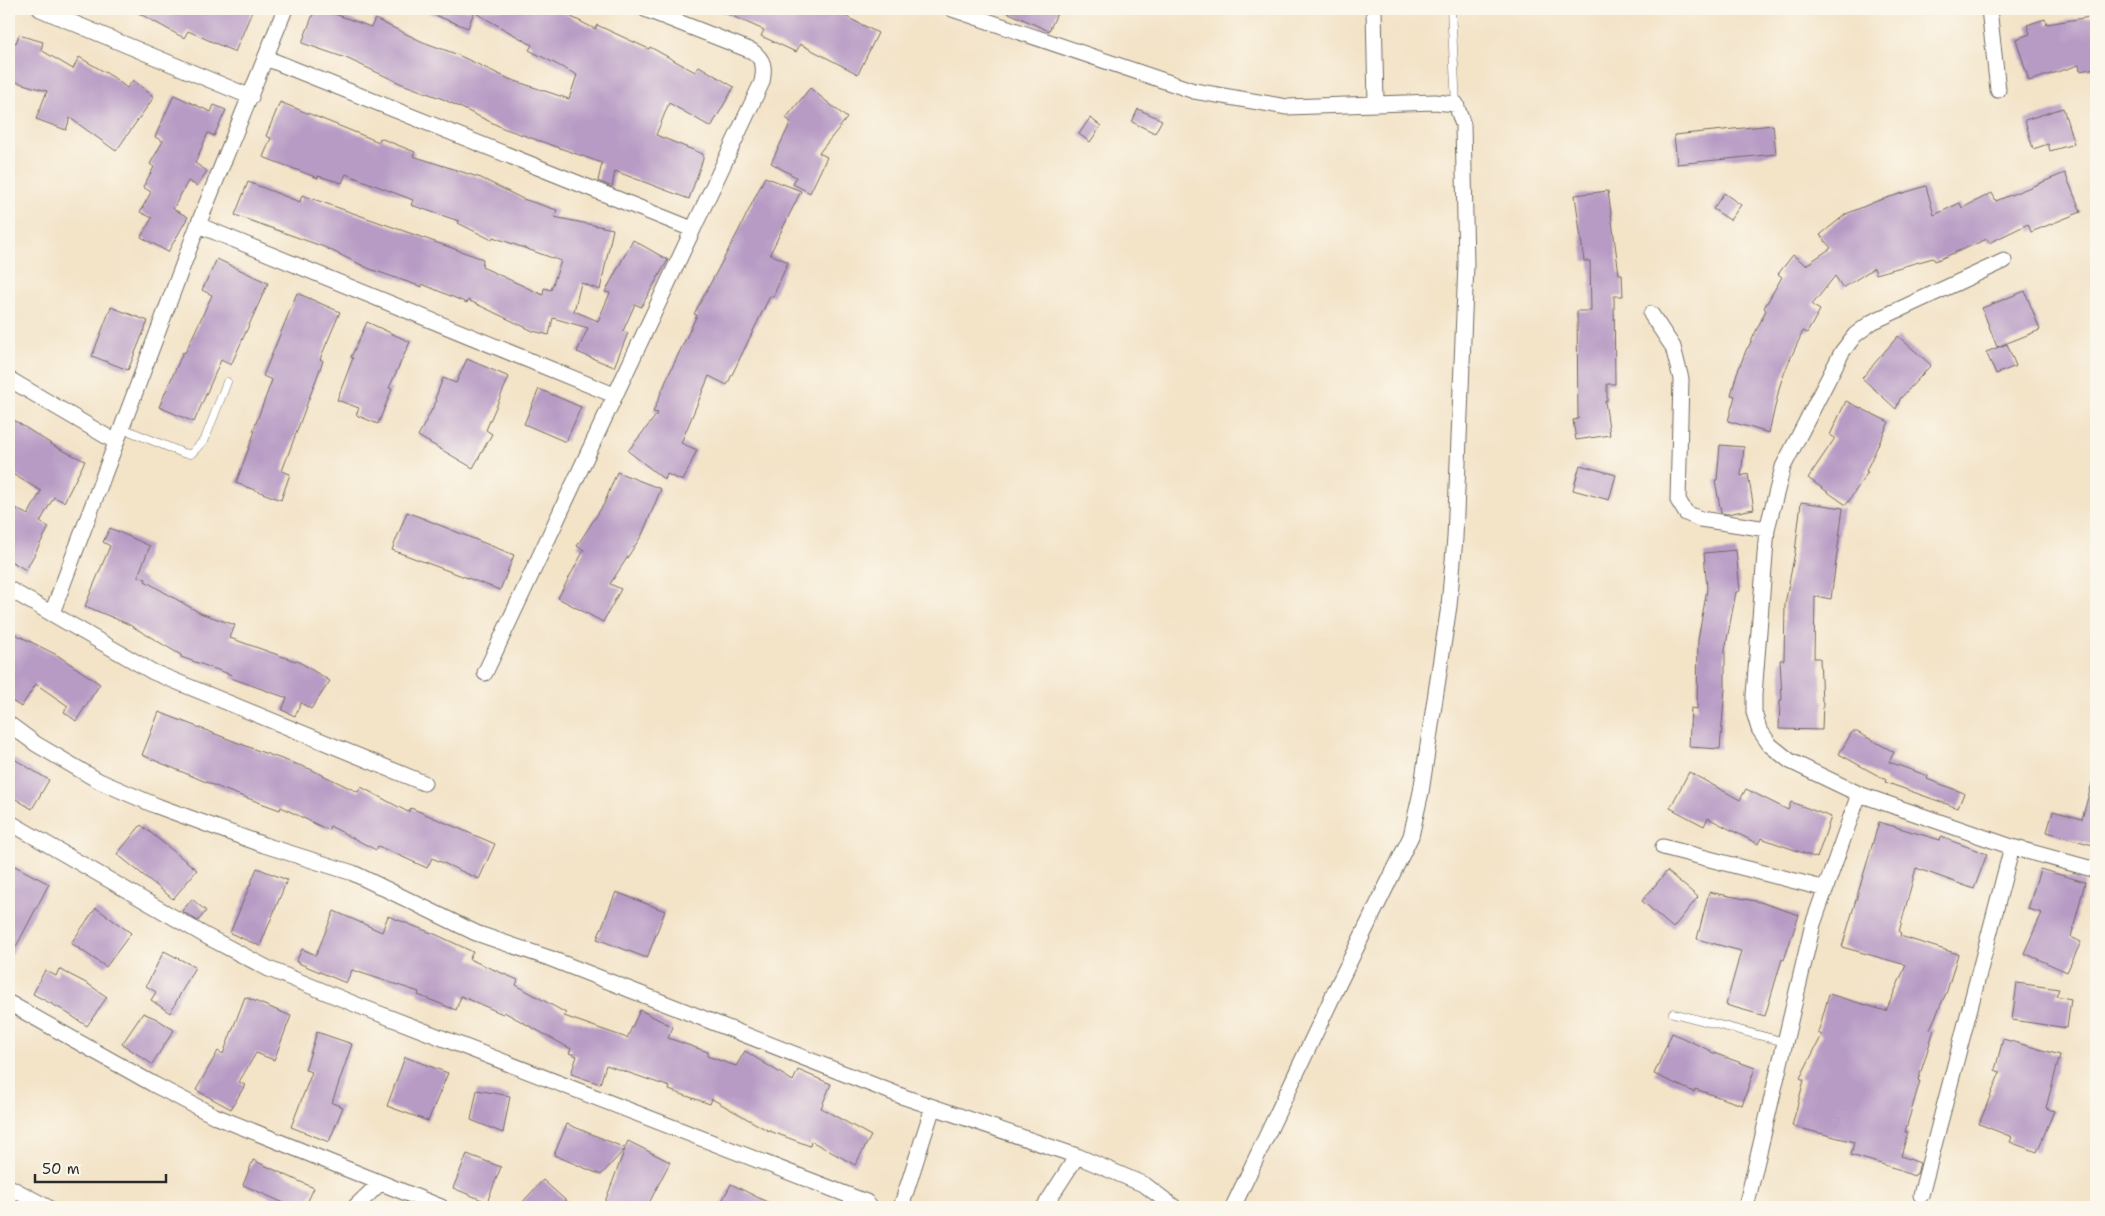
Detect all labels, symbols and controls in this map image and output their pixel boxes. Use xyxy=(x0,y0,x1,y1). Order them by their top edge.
scale bar xyxy=(35,1151,166,1183)
text: 50 m xyxy=(42,1159,80,1179)

